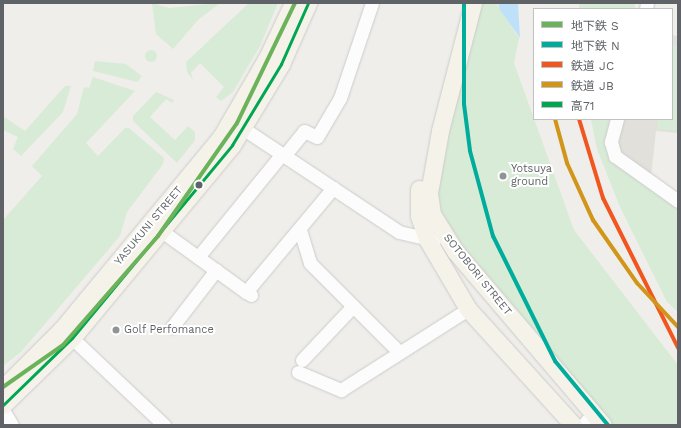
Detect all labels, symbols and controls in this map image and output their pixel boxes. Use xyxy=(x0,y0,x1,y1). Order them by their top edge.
legend xyxy=(533,8,673,120)
text: 地下鉄 S xyxy=(571,19,619,33)
text: 地下鉄 N xyxy=(571,39,620,53)
text: 鉄道 JC xyxy=(571,59,614,73)
text: 鉄道 JB xyxy=(571,79,614,93)
text: 高71 xyxy=(571,99,594,113)
place label: Yotsuya ground xyxy=(511,163,552,189)
marker: Yotsuya ground xyxy=(498,171,508,181)
unlabelled marker xyxy=(194,180,204,190)
street label: YASUKUNI STREET xyxy=(112,184,186,268)
street label: SOTOBORI STREET xyxy=(440,232,514,318)
place label: Golf Perfomance xyxy=(124,323,214,337)
marker: Golf Perfomance xyxy=(111,325,121,335)

